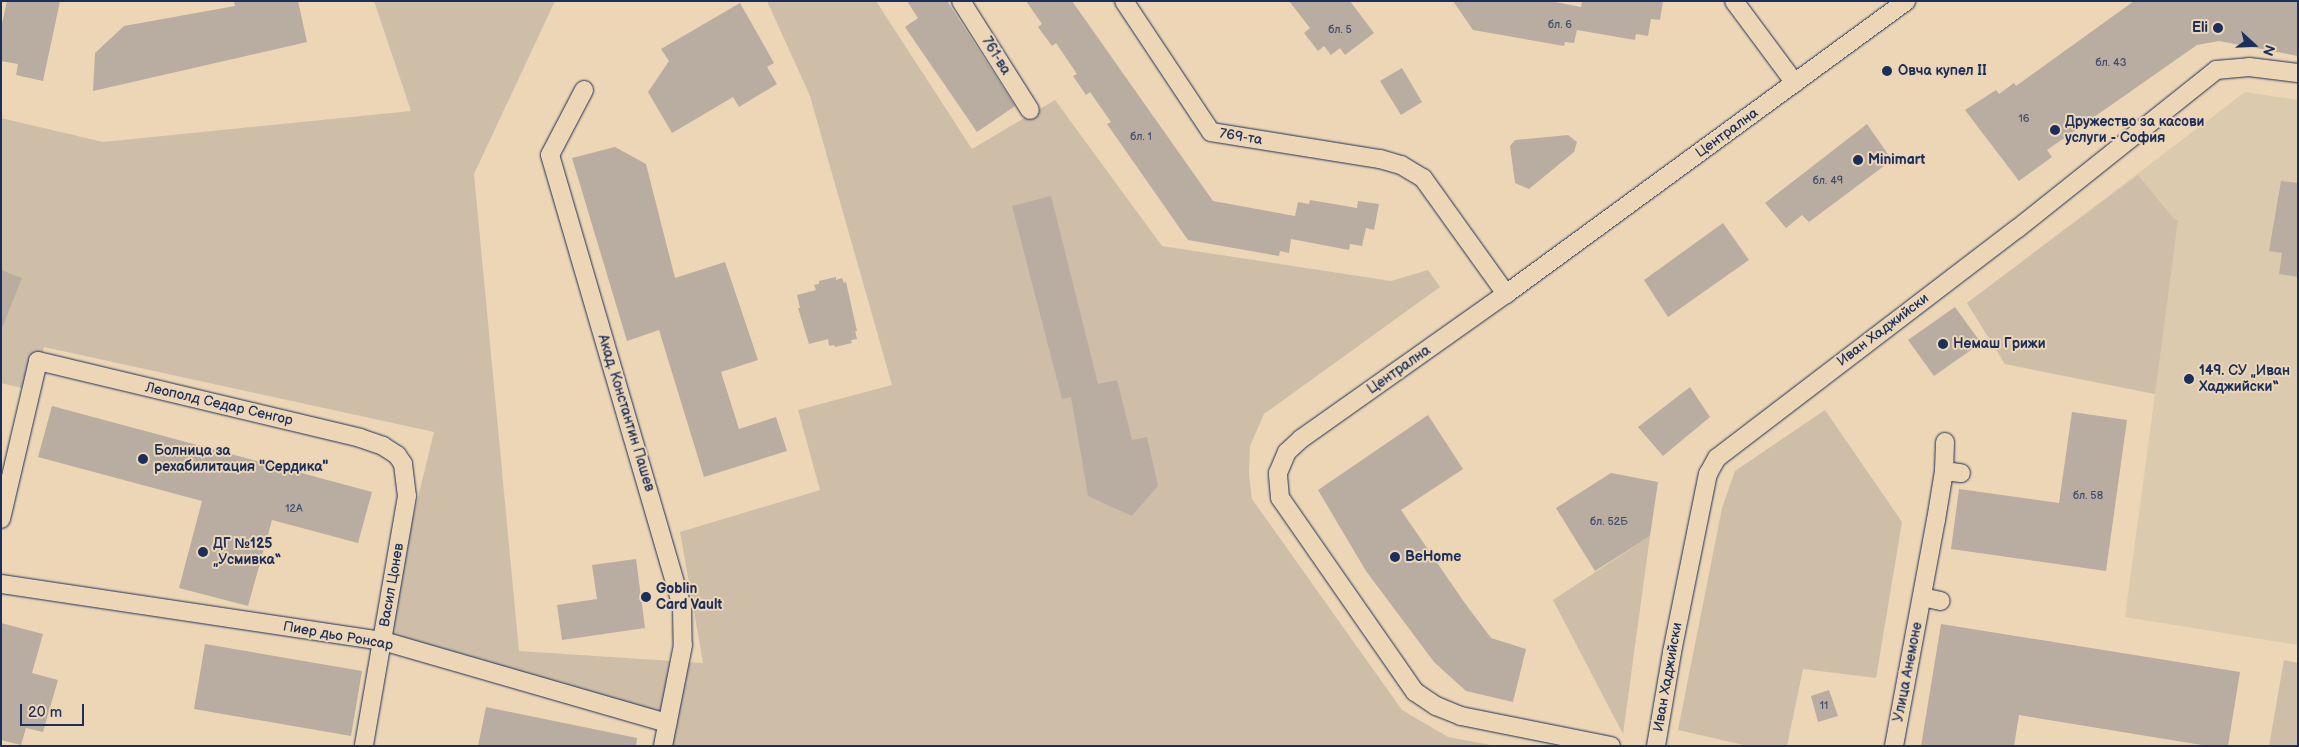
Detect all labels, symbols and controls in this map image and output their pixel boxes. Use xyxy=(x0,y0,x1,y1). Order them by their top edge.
house number: бл. 6 xyxy=(1548,18,1572,32)
place label: Eli xyxy=(2192,20,2208,36)
north arrow xyxy=(2229,20,2279,70)
marker: Eli xyxy=(2212,22,2224,34)
house number: бл. 5 xyxy=(1328,23,1352,37)
street label: 761-ва xyxy=(978,34,1014,78)
text: N xyxy=(2259,42,2278,58)
house number: бл. 43 xyxy=(2096,56,2126,70)
place label: Овча купел II xyxy=(1898,63,1987,79)
marker: Овча купел II xyxy=(1880,64,1894,78)
street label: Централна xyxy=(1692,105,1762,161)
house number: 16 xyxy=(2019,112,2029,126)
place label: Дружество за касови услуги - София xyxy=(2065,114,2205,146)
marker: Дружество за касови услуги - София xyxy=(2049,124,2061,136)
street label: 769-та xyxy=(1218,125,1264,149)
house number: бл. 1 xyxy=(1130,130,1152,144)
place label: Minimart xyxy=(1868,152,1925,168)
marker: Minimart xyxy=(1852,154,1864,166)
house number: бл. 49 xyxy=(1813,174,1843,188)
street label: Иван Хаджийски xyxy=(1834,290,1932,370)
street label: Акад. Константин Пашев xyxy=(594,332,658,494)
place label: Немаш Грижи xyxy=(1953,336,2046,352)
marker: Немаш Грижи xyxy=(1937,338,1949,350)
street label: Централна xyxy=(1364,342,1434,398)
place label: 149. СУ „Иван Хаджийски“ xyxy=(2199,363,2290,396)
marker: 149. СУ „Иван Хаджийски“ xyxy=(2183,373,2195,385)
street label: Леополд Седар Сенгор xyxy=(144,379,294,429)
place label: Болница за рехабилитация "Сердика" xyxy=(154,443,328,476)
marker: Болница за рехабилитация "Сердика" xyxy=(136,452,150,466)
house number: бл. 58 xyxy=(2073,489,2103,503)
house number: 12A xyxy=(285,502,303,516)
house number: бл. 52Б xyxy=(1590,515,1628,529)
place label: ДГ №125 „Усмивка“ xyxy=(213,536,281,568)
street label: Васил Цонев xyxy=(376,542,408,628)
marker: ДГ №125 „Усмивка“ xyxy=(197,546,209,558)
place label: BeHome xyxy=(1405,549,1461,565)
marker: BeHome xyxy=(1389,551,1401,563)
place label: Goblin Card Vault xyxy=(656,581,723,614)
marker: Goblin Card Vault xyxy=(640,591,652,603)
street label: Пиер дьо Ронсар xyxy=(282,618,394,654)
street label: Улица Анемоне xyxy=(1890,620,1926,724)
street label: Иван Хаджийски xyxy=(1650,621,1686,733)
scale bar xyxy=(22,694,86,726)
house number: 11 xyxy=(1820,699,1828,713)
text: 20 m xyxy=(28,703,62,722)

